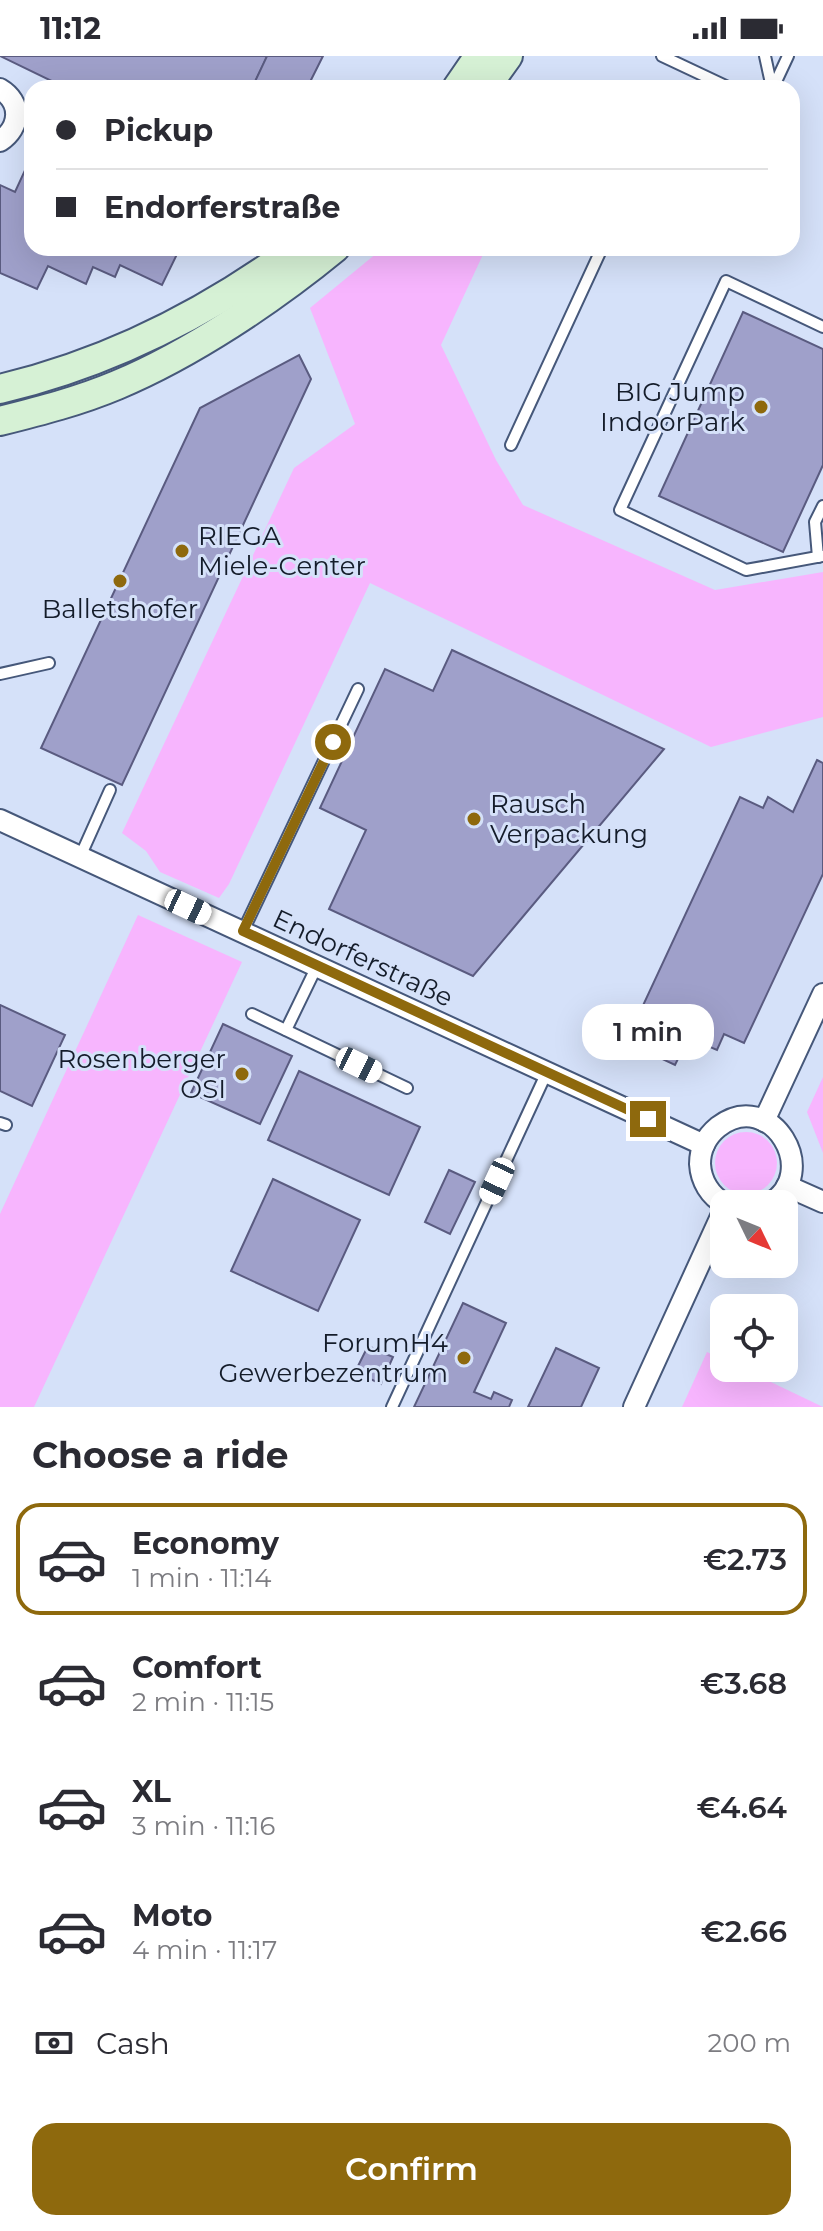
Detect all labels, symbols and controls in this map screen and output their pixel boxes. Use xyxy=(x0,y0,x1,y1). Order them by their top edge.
text: 11:12 xyxy=(40,10,101,47)
text: Pickup xyxy=(104,112,213,149)
text: Endorferstraße xyxy=(104,189,341,226)
place label: BIG Jump IndoorPark xyxy=(600,376,745,438)
marker: BIG Jump IndoorPark xyxy=(752,398,770,416)
place label: RIEGA Miele-Center xyxy=(198,520,366,582)
marker: RIEGA Miele-Center xyxy=(173,542,191,560)
marker: Balletshofer xyxy=(111,572,129,590)
place label: Balletshofer xyxy=(42,593,198,625)
route start xyxy=(315,724,351,760)
place label: Rausch Verpackung xyxy=(490,788,648,850)
marker: Rausch Verpackung xyxy=(465,810,483,828)
car xyxy=(161,886,215,928)
street label: Endorferstraße xyxy=(268,902,458,1014)
callout: 1 min xyxy=(582,1003,714,1059)
text: 1 min xyxy=(613,1016,683,1048)
place label: Rosenberger OSI xyxy=(58,1043,226,1105)
car xyxy=(332,1044,386,1086)
marker: Rosenberger OSI xyxy=(233,1065,251,1083)
route end xyxy=(630,1101,666,1137)
car xyxy=(476,1154,518,1208)
north arrow xyxy=(710,1190,798,1278)
map controls xyxy=(710,1190,798,1382)
button: locate xyxy=(710,1294,798,1382)
place label: ForumH4 Gewerbezentrum xyxy=(218,1327,448,1389)
marker: ForumH4 Gewerbezentrum xyxy=(455,1349,473,1367)
text: Choose a ride xyxy=(32,1433,289,1477)
icon: car xyxy=(36,1523,108,1595)
text: Economy xyxy=(132,1525,279,1562)
text: €2.73 xyxy=(703,1541,787,1578)
text: 1 min · 11:14 xyxy=(132,1562,271,1594)
icon: car xyxy=(36,1647,108,1719)
text: Comfort xyxy=(132,1649,262,1686)
text: €3.68 xyxy=(700,1665,787,1702)
text: 2 min · 11:15 xyxy=(132,1686,274,1718)
icon: car xyxy=(36,1771,108,1843)
text: XL xyxy=(132,1773,171,1810)
text: €4.64 xyxy=(696,1789,787,1826)
text: 3 min · 11:16 xyxy=(132,1810,275,1842)
icon: car xyxy=(36,1895,108,1967)
text: Moto xyxy=(132,1897,213,1934)
text: €2.66 xyxy=(701,1913,787,1950)
text: 4 min · 11:17 xyxy=(132,1934,277,1966)
icon: cash xyxy=(32,2021,76,2065)
text: Cash xyxy=(96,2025,170,2062)
text: 200 m xyxy=(707,2027,791,2059)
button: Confirm xyxy=(32,2123,791,2215)

